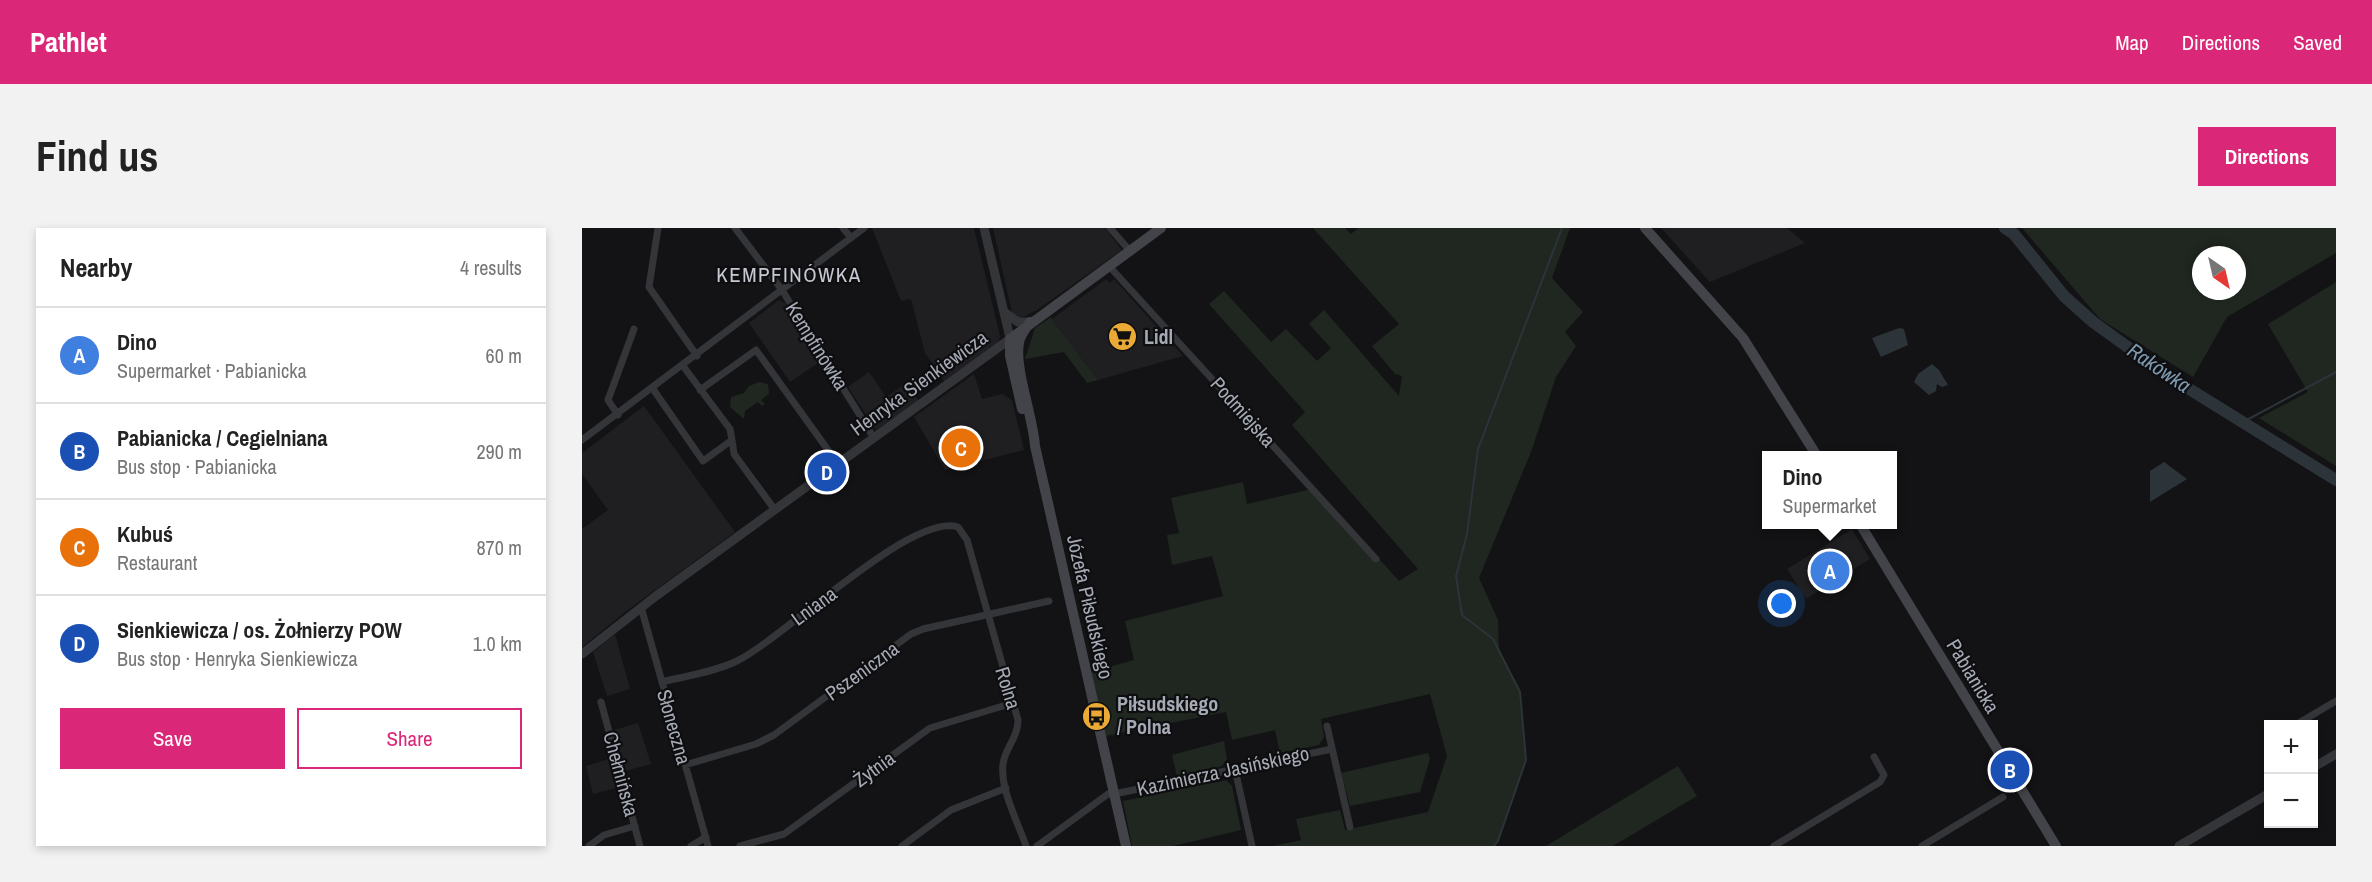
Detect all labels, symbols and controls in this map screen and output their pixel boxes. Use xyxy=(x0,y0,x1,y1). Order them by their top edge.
text: Pathlet xyxy=(30,23,107,61)
text: Map xyxy=(2115,28,2149,57)
text: Directions xyxy=(2182,28,2260,57)
text: Saved xyxy=(2293,28,2342,57)
button: Directions xyxy=(2198,127,2336,186)
text: Find us xyxy=(36,128,158,184)
north arrow xyxy=(2192,246,2246,300)
text: Nearby xyxy=(60,250,132,285)
text: 4 results xyxy=(460,254,522,281)
district label: KEMPFINÓWKA xyxy=(716,260,862,289)
street label: Kempfinówka xyxy=(780,296,855,395)
supermarket icon: Lidl xyxy=(1107,321,1139,353)
place label: Lidl xyxy=(1144,323,1173,350)
street label: Henryka Sienkiewicza xyxy=(845,324,993,441)
text: Dino xyxy=(117,327,157,357)
water label: Rakówka xyxy=(2122,336,2197,399)
text: A xyxy=(74,342,85,369)
text: 60 m xyxy=(486,342,522,369)
text: Supermarket · Pabianicka xyxy=(117,357,307,384)
street label: Podmiejska xyxy=(1205,371,1282,453)
text: Pabianicka / Cegielniana xyxy=(117,423,328,453)
pin: C xyxy=(942,426,980,470)
text: B xyxy=(74,438,85,465)
text: 290 m xyxy=(476,438,522,465)
pin: D xyxy=(808,450,846,494)
popup xyxy=(1762,451,1897,529)
text: Bus stop · Pabianicka xyxy=(117,453,277,480)
text: Dino xyxy=(1783,462,1823,492)
text: Supermarket xyxy=(1783,492,1876,519)
text: Kubuś xyxy=(117,519,173,549)
street label: Józefa Piłsudskiego xyxy=(1061,532,1120,681)
text: C xyxy=(74,534,85,561)
text: 870 m xyxy=(476,534,522,561)
pin: A xyxy=(1810,548,1850,594)
text: Restaurant xyxy=(117,549,197,576)
street label: Lniana xyxy=(785,580,842,631)
your location xyxy=(1767,589,1796,618)
text: Sienkiewicza / os. Żołnierzy POW xyxy=(117,615,402,645)
text: D xyxy=(74,630,85,657)
text: 1.0 km xyxy=(473,630,522,657)
street label: Pabianicka xyxy=(1941,634,2006,718)
street label: Pszeniczna xyxy=(819,635,904,706)
text: Bus stop · Henryka Sienkiewicza xyxy=(117,645,358,672)
street label: Rolna xyxy=(989,663,1028,712)
street label: Słoneczna xyxy=(651,686,698,767)
place label: Piłsudskiego / Polna xyxy=(1117,690,1218,740)
bus stop icon: Piłsudskiego / Polna xyxy=(1080,700,1112,732)
button: Save xyxy=(60,708,285,769)
button: Share xyxy=(297,708,522,769)
map controls xyxy=(2264,720,2318,828)
button: + xyxy=(2264,720,2318,774)
street label: Chełmińska xyxy=(597,729,646,819)
street label: Kazimierza Jasińskiego xyxy=(1134,739,1311,802)
street label: Żytnia xyxy=(847,744,900,793)
pin: B xyxy=(1990,748,2030,792)
button: − xyxy=(2264,774,2318,828)

